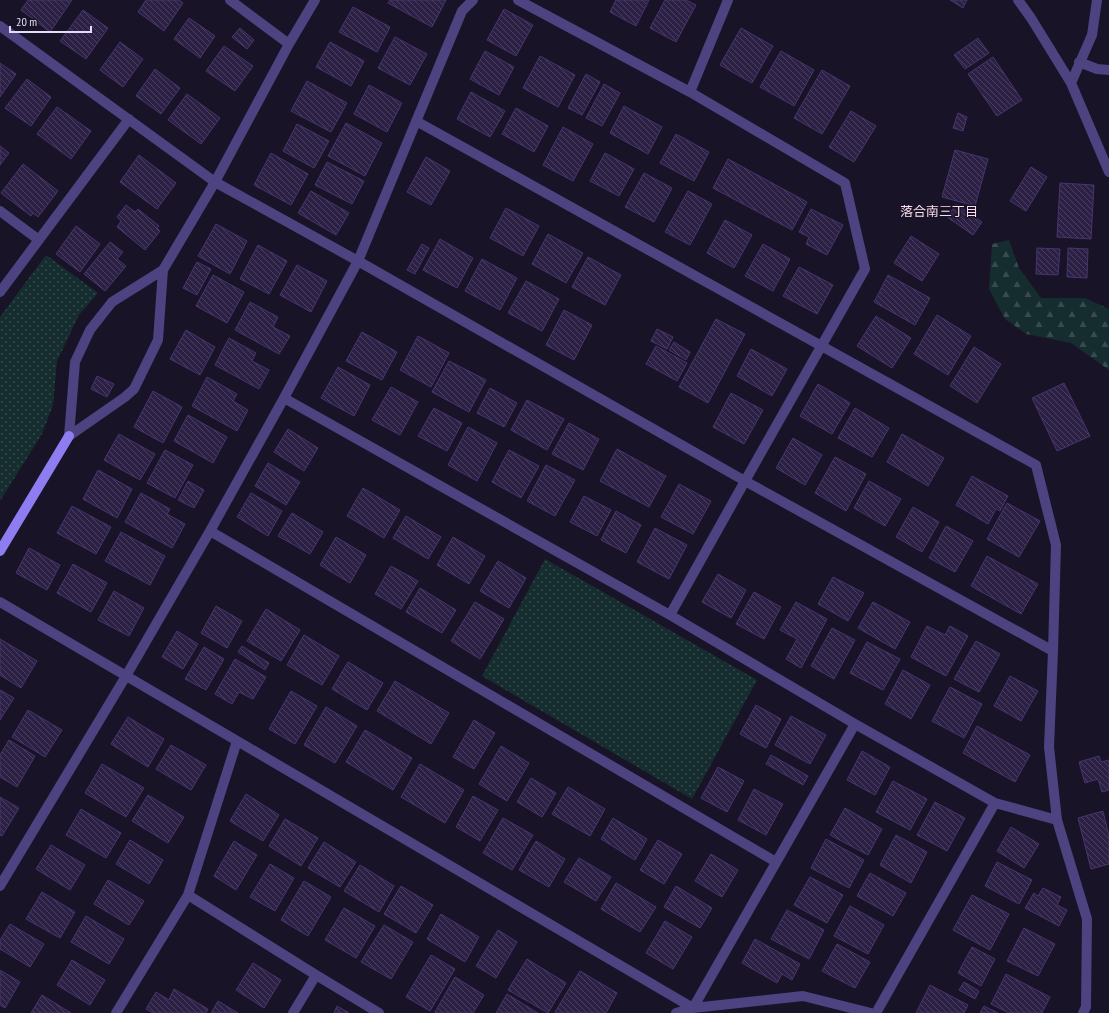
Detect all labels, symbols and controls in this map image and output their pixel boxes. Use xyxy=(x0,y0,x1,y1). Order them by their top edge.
scale bar xyxy=(10,8,91,34)
text: 20 m xyxy=(16,14,37,29)
district label: 落合南三丁目 xyxy=(900,203,978,220)

